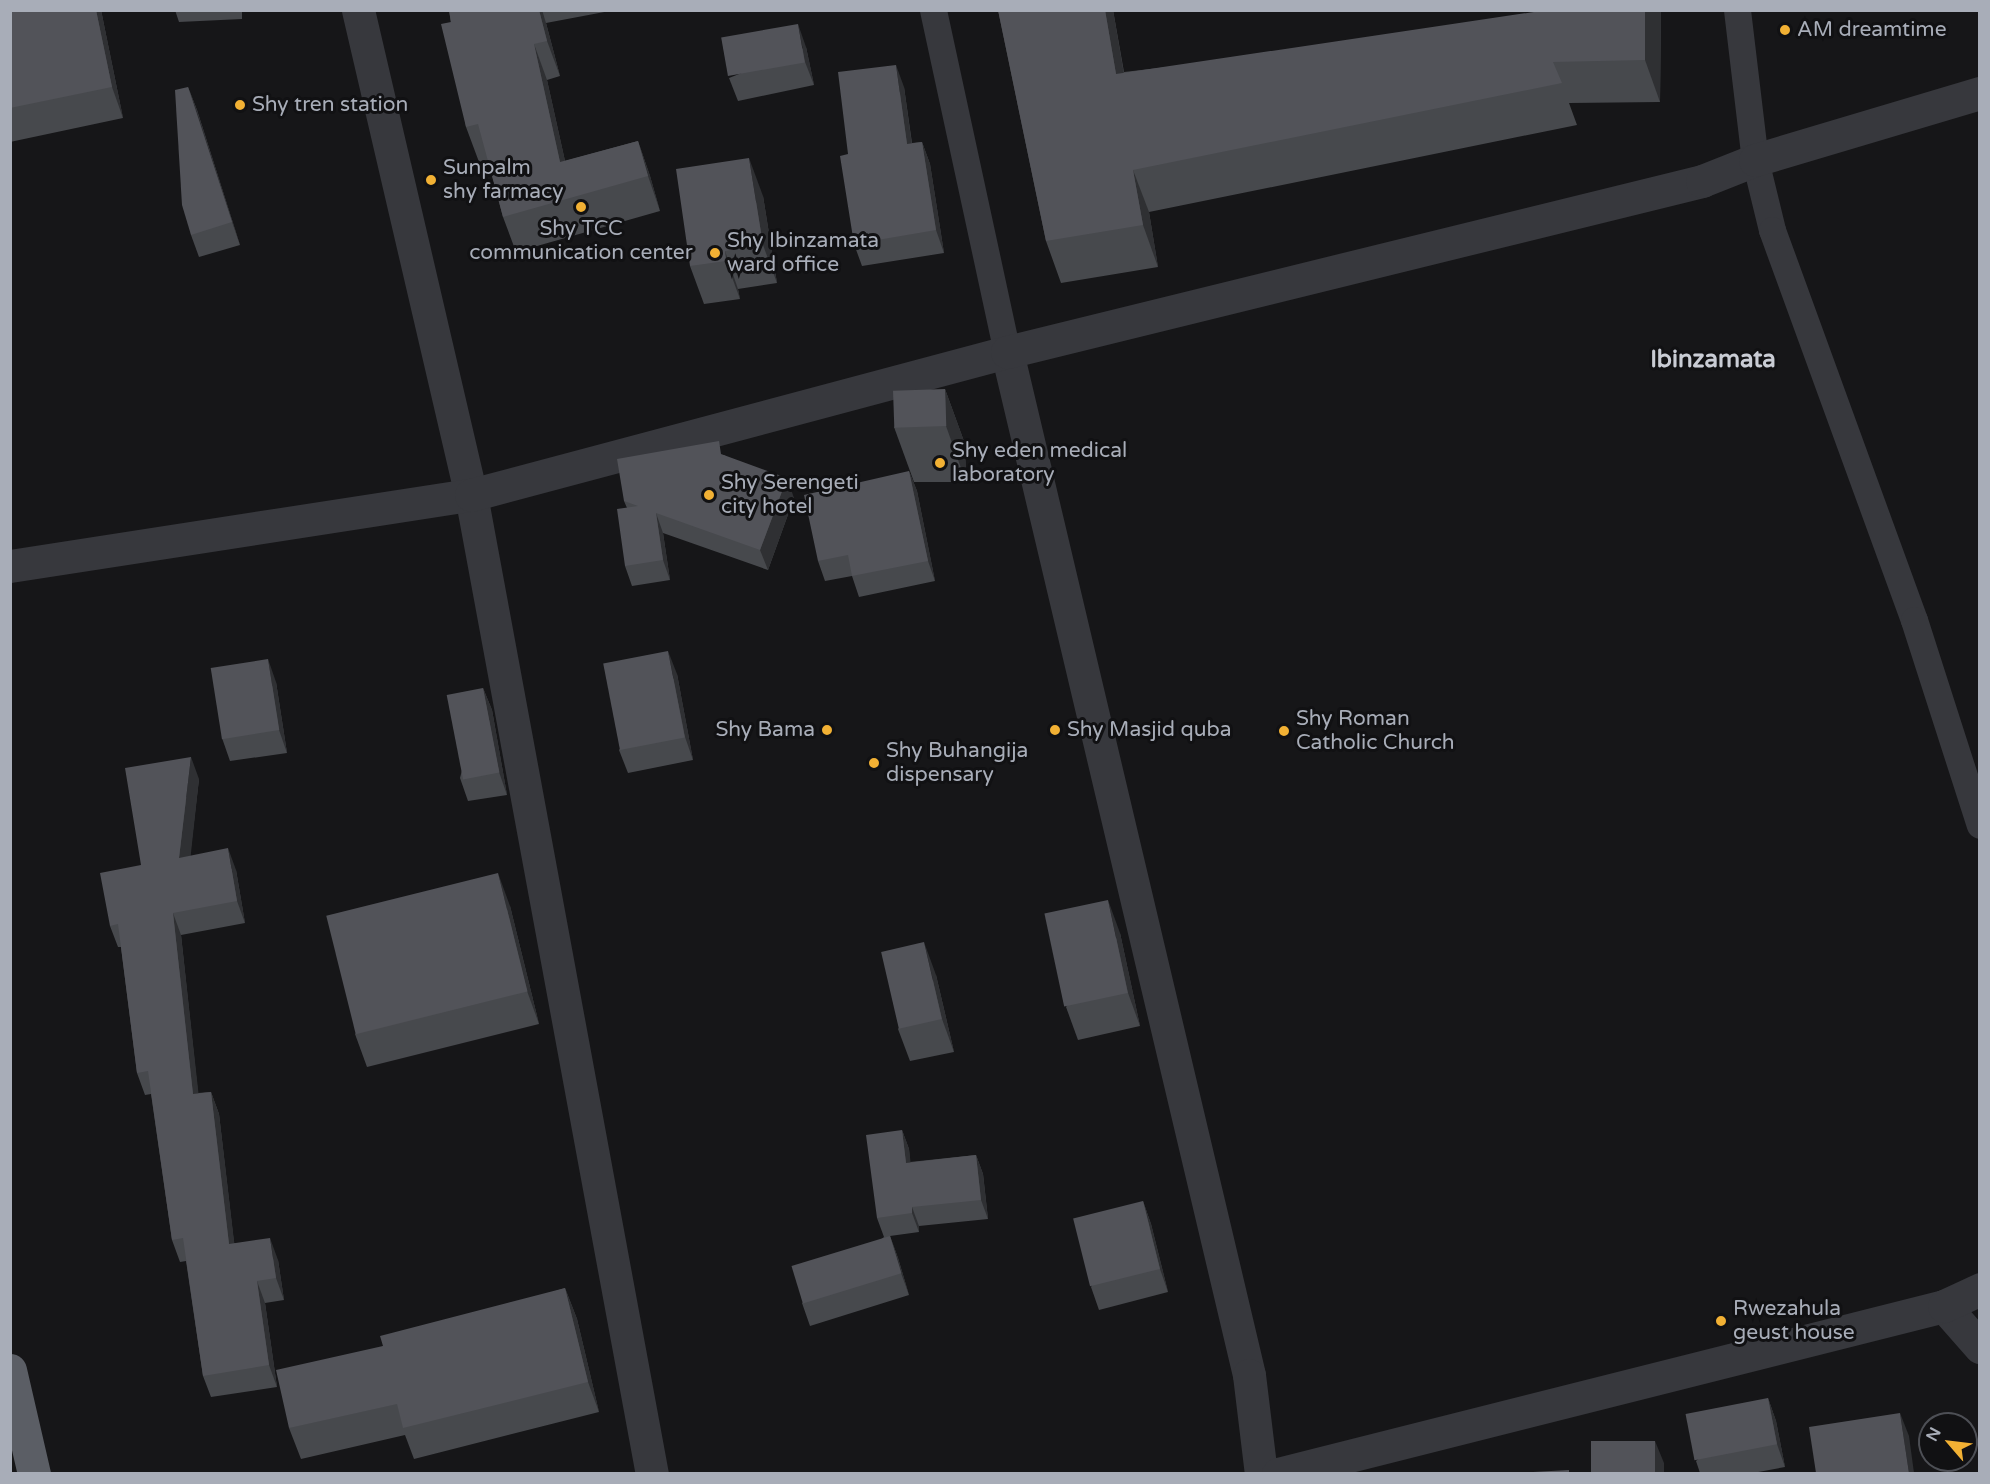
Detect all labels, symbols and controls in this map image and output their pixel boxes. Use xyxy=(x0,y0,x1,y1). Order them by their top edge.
place label: AM dreamtime xyxy=(1797,17,1947,43)
marker: AM dreamtime xyxy=(1778,23,1792,37)
place label: Shy tren station xyxy=(252,92,408,118)
marker: Shy tren station xyxy=(233,98,247,112)
place label: Sunpalm shy farmacy xyxy=(443,155,563,205)
marker: Sunpalm shy farmacy xyxy=(424,173,438,187)
marker: Shy TCC communication center xyxy=(574,200,588,214)
place label: Shy TCC communication center xyxy=(469,216,693,266)
place label: Shy Ibinzamata ward office xyxy=(727,228,879,278)
marker: Shy Ibinzamata ward office xyxy=(708,246,722,260)
district label: Ibinzamata xyxy=(1650,346,1776,374)
place label: Shy eden medical laboratory xyxy=(952,438,1127,488)
marker: Shy eden medical laboratory xyxy=(933,456,947,470)
place label: Shy Serengeti city hotel xyxy=(721,470,859,520)
marker: Shy Serengeti city hotel xyxy=(702,488,716,502)
place label: Shy Roman Catholic Church xyxy=(1296,706,1455,756)
place label: Shy Bama xyxy=(715,717,815,743)
place label: Shy Masjid quba xyxy=(1067,717,1232,743)
marker: Shy Bama xyxy=(820,723,834,737)
marker: Shy Masjid quba xyxy=(1048,723,1062,737)
marker: Shy Roman Catholic Church xyxy=(1277,724,1291,738)
place label: Shy Buhangija dispensary xyxy=(886,738,1028,788)
marker: Shy Buhangija dispensary xyxy=(867,756,881,770)
place label: Rwezahula geust house xyxy=(1733,1296,1855,1346)
marker: Rwezahula geust house xyxy=(1714,1314,1728,1328)
north arrow xyxy=(1918,1412,1978,1472)
text: N xyxy=(1922,1424,1946,1445)

